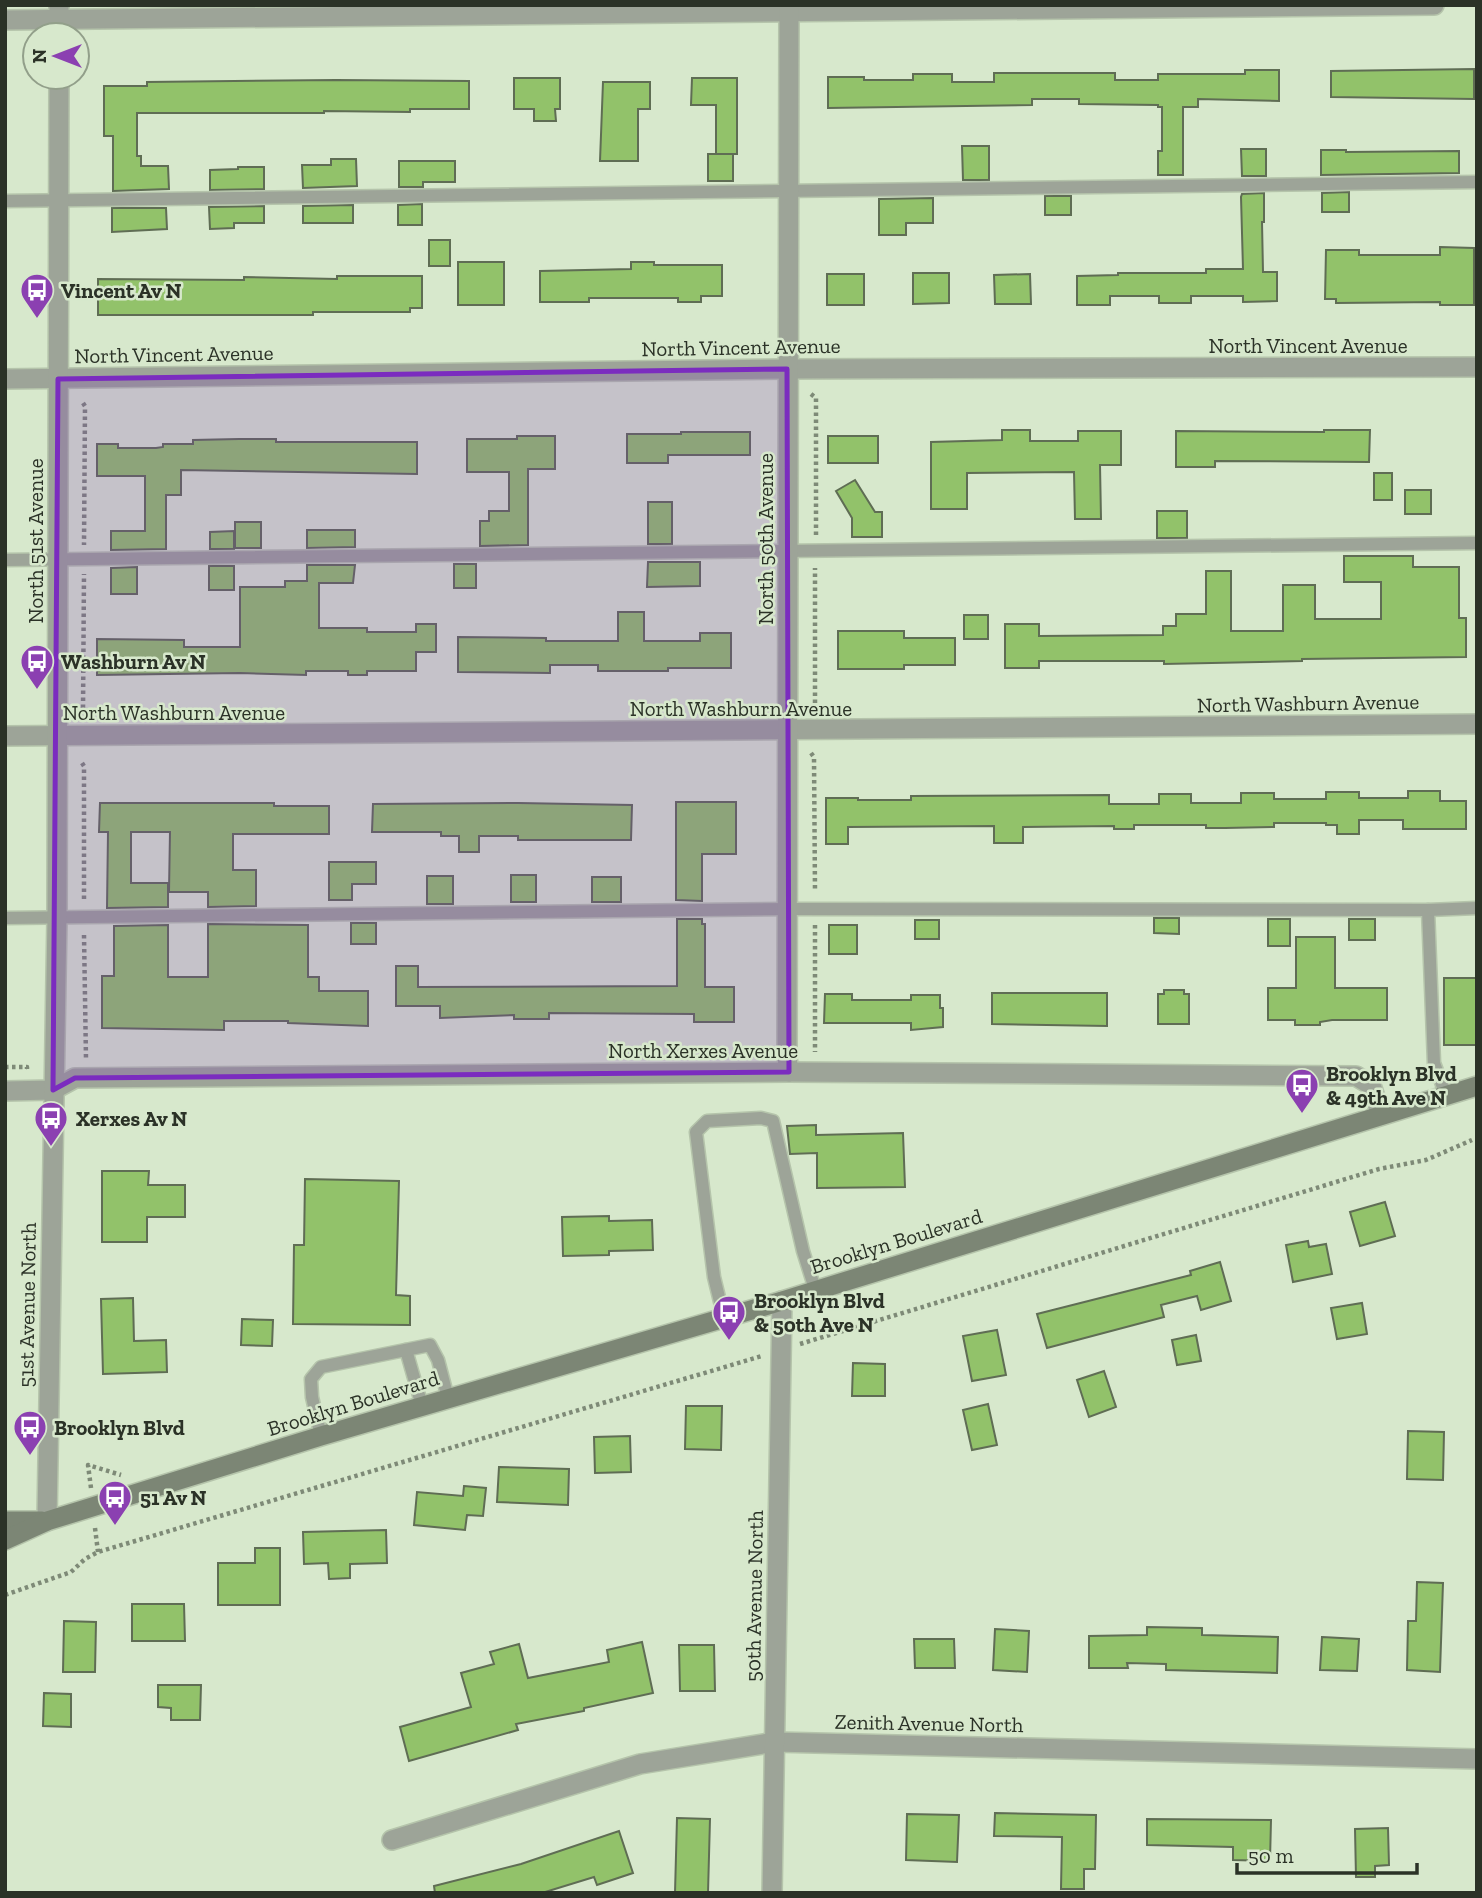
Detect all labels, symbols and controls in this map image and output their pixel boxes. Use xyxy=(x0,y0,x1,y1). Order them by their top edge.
north arrow xyxy=(21,21,91,91)
text: N xyxy=(28,49,51,63)
bus stop icon: Vincent Av N xyxy=(18,271,56,320)
place label: Vincent Av N xyxy=(61,278,182,303)
street label: North Vincent Avenue xyxy=(641,333,841,361)
street label: North Vincent Avenue xyxy=(1208,333,1408,358)
street label: North Vincent Avenue xyxy=(74,340,274,368)
street label: North 50th Avenue xyxy=(753,453,778,625)
street label: North 51st Avenue xyxy=(23,458,48,624)
bus stop icon: Washburn Av N xyxy=(18,642,56,691)
place label: Washburn Av N xyxy=(61,649,206,674)
street label: North Washburn Avenue xyxy=(1197,689,1419,717)
street label: North Washburn Avenue xyxy=(630,696,852,721)
street label: North Washburn Avenue xyxy=(63,700,285,725)
street label: North Xerxes Avenue xyxy=(608,1038,798,1063)
place label: Brooklyn Blvd & 49th Ave N xyxy=(1326,1061,1457,1110)
bus stop icon: Brooklyn Blvd & 49th Ave N xyxy=(1283,1066,1321,1115)
bus stop icon: Xerxes Av N xyxy=(32,1099,70,1148)
place label: Xerxes Av N xyxy=(76,1106,187,1131)
street label: Brooklyn Boulevard xyxy=(807,1203,985,1279)
street label: 51st Avenue North xyxy=(13,1222,41,1388)
place label: Brooklyn Blvd & 50th Ave N xyxy=(754,1288,885,1337)
bus stop icon: Brooklyn Blvd & 50th Ave N xyxy=(710,1293,748,1342)
street label: Brooklyn Boulevard xyxy=(264,1365,442,1441)
bus stop icon: Brooklyn Blvd xyxy=(11,1408,49,1457)
place label: Brooklyn Blvd xyxy=(54,1415,185,1440)
bus stop icon: 51 Av N xyxy=(96,1478,134,1527)
place label: 51 Av N xyxy=(140,1485,207,1510)
street label: 50th Avenue North xyxy=(740,1510,768,1682)
street label: Zenith Avenue North xyxy=(834,1709,1024,1737)
scale bar xyxy=(1237,1832,1417,1876)
text: 50 m xyxy=(1248,1843,1294,1868)

